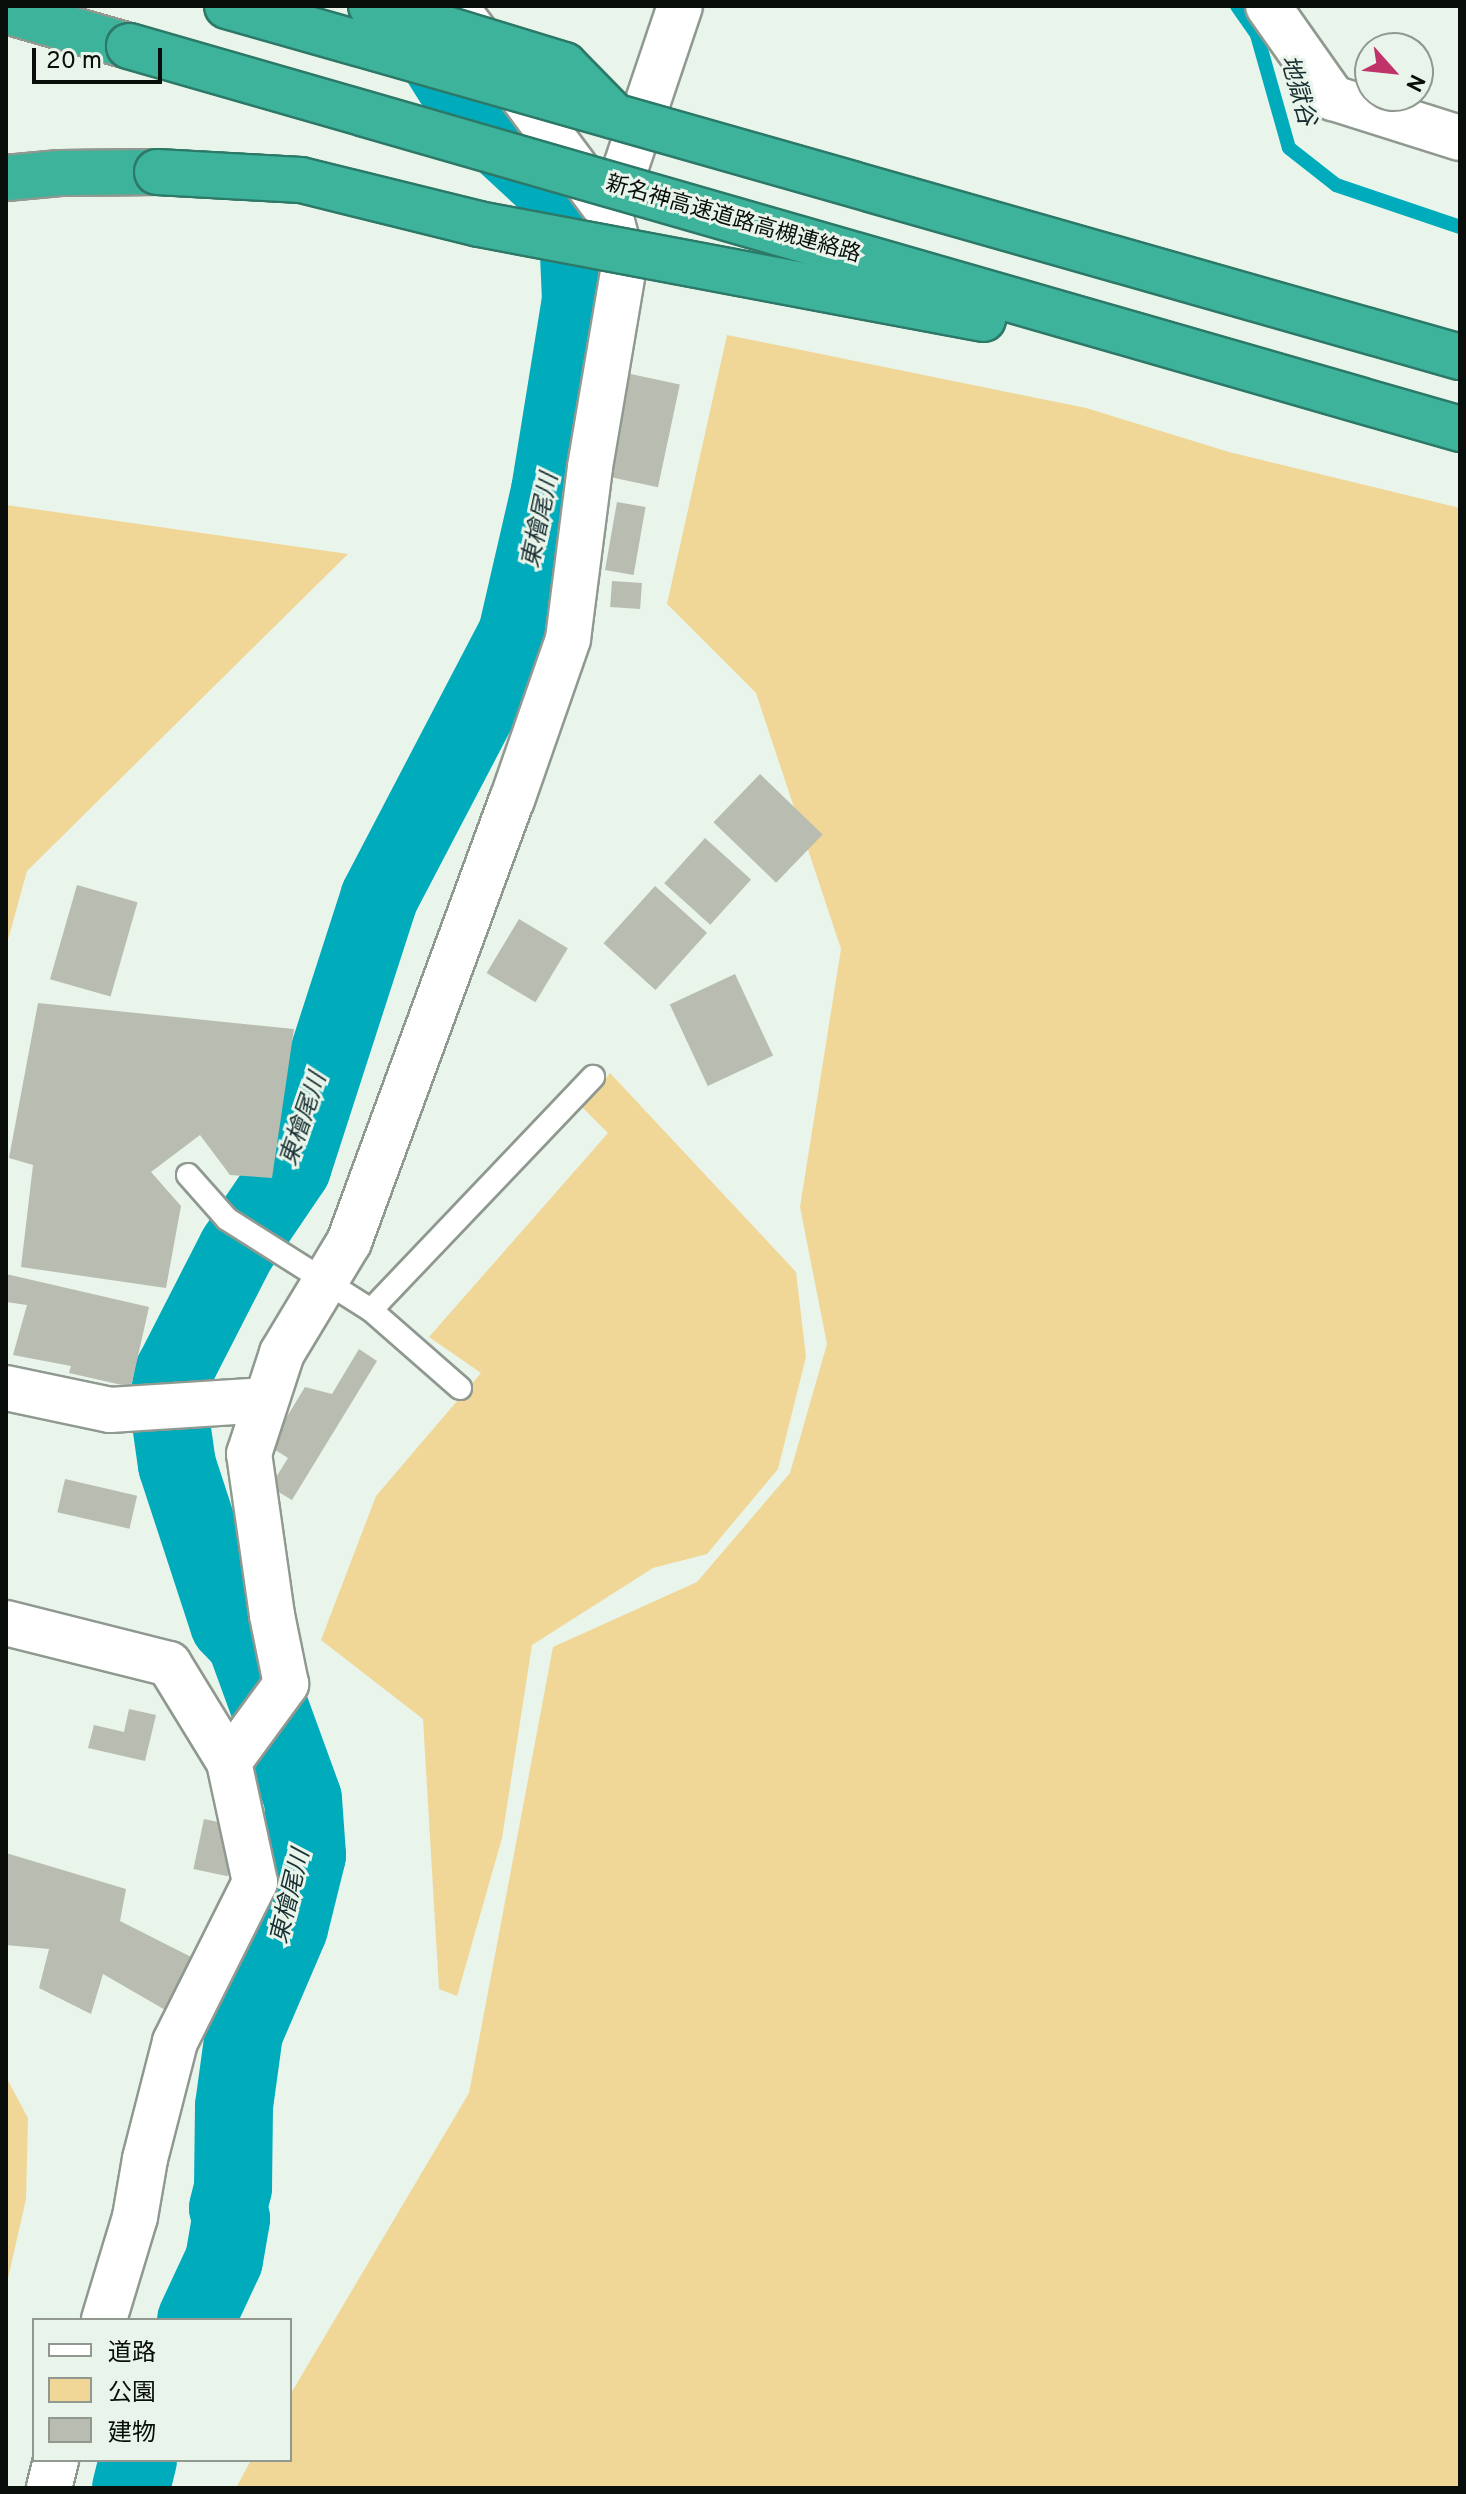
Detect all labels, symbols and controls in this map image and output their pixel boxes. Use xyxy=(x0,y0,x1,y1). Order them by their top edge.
scale bar xyxy=(36,32,166,82)
north arrow xyxy=(1354,32,1434,112)
text: 20 m xyxy=(46,47,102,77)
water label: 地獄谷 xyxy=(1272,52,1320,130)
text: N xyxy=(1398,69,1430,95)
street label: 新名神高速道路高槻連絡路 xyxy=(602,171,864,269)
water label: 東檜尾川 xyxy=(518,471,566,571)
water label: 東檜尾川 xyxy=(276,1070,334,1170)
water label: 東檜尾川 xyxy=(266,1847,318,1947)
legend xyxy=(32,2318,292,2462)
text: 道路 xyxy=(108,2339,156,2369)
text: 公園 xyxy=(108,2379,156,2409)
text: 建物 xyxy=(108,2419,156,2449)

